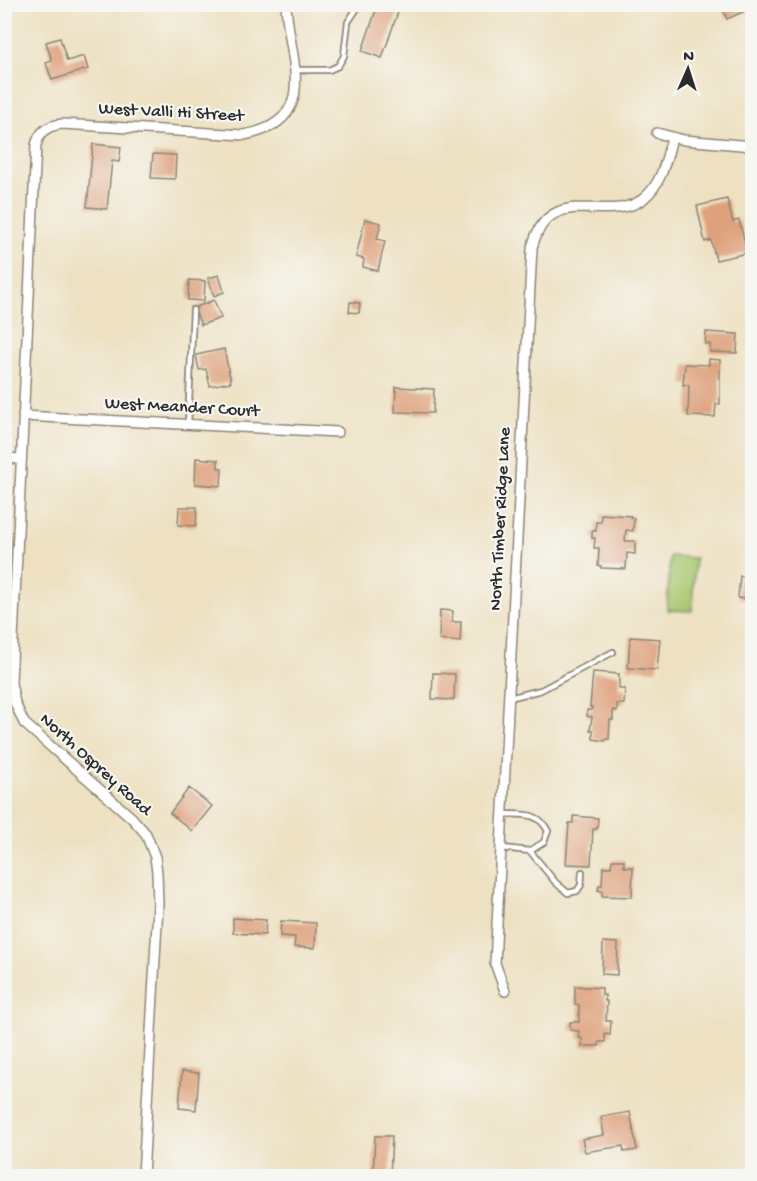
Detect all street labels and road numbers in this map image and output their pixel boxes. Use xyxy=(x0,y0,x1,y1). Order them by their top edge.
street label: West Valli Hi Street xyxy=(98,99,246,127)
street label: West Meander Court xyxy=(104,393,262,423)
street label: North Timber Ridge Lane xyxy=(486,426,516,611)
street label: North Osprey Road xyxy=(35,709,156,822)

